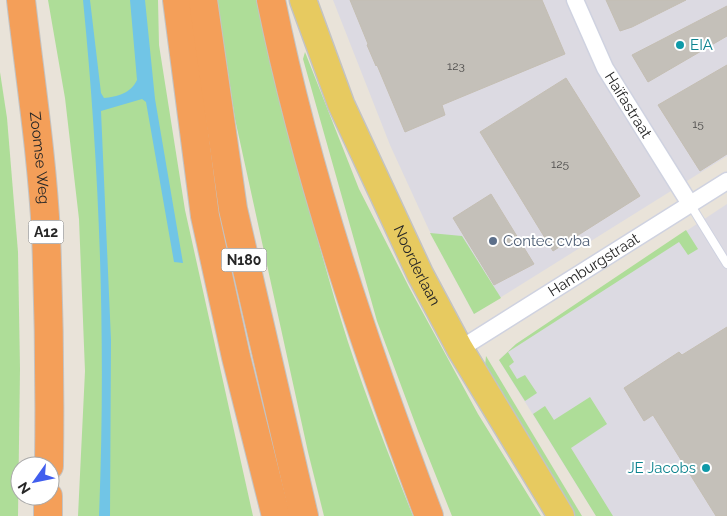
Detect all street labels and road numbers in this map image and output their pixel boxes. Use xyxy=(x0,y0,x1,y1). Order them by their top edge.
street label: Haïfastraat xyxy=(601,69,656,141)
street label: Zoomse Weg xyxy=(26,111,53,205)
road number: A12 xyxy=(28,220,64,243)
street label: Noorderlaan xyxy=(390,222,444,309)
street label: Hamburgstraat xyxy=(545,229,643,300)
road number: N180 xyxy=(222,248,266,272)

